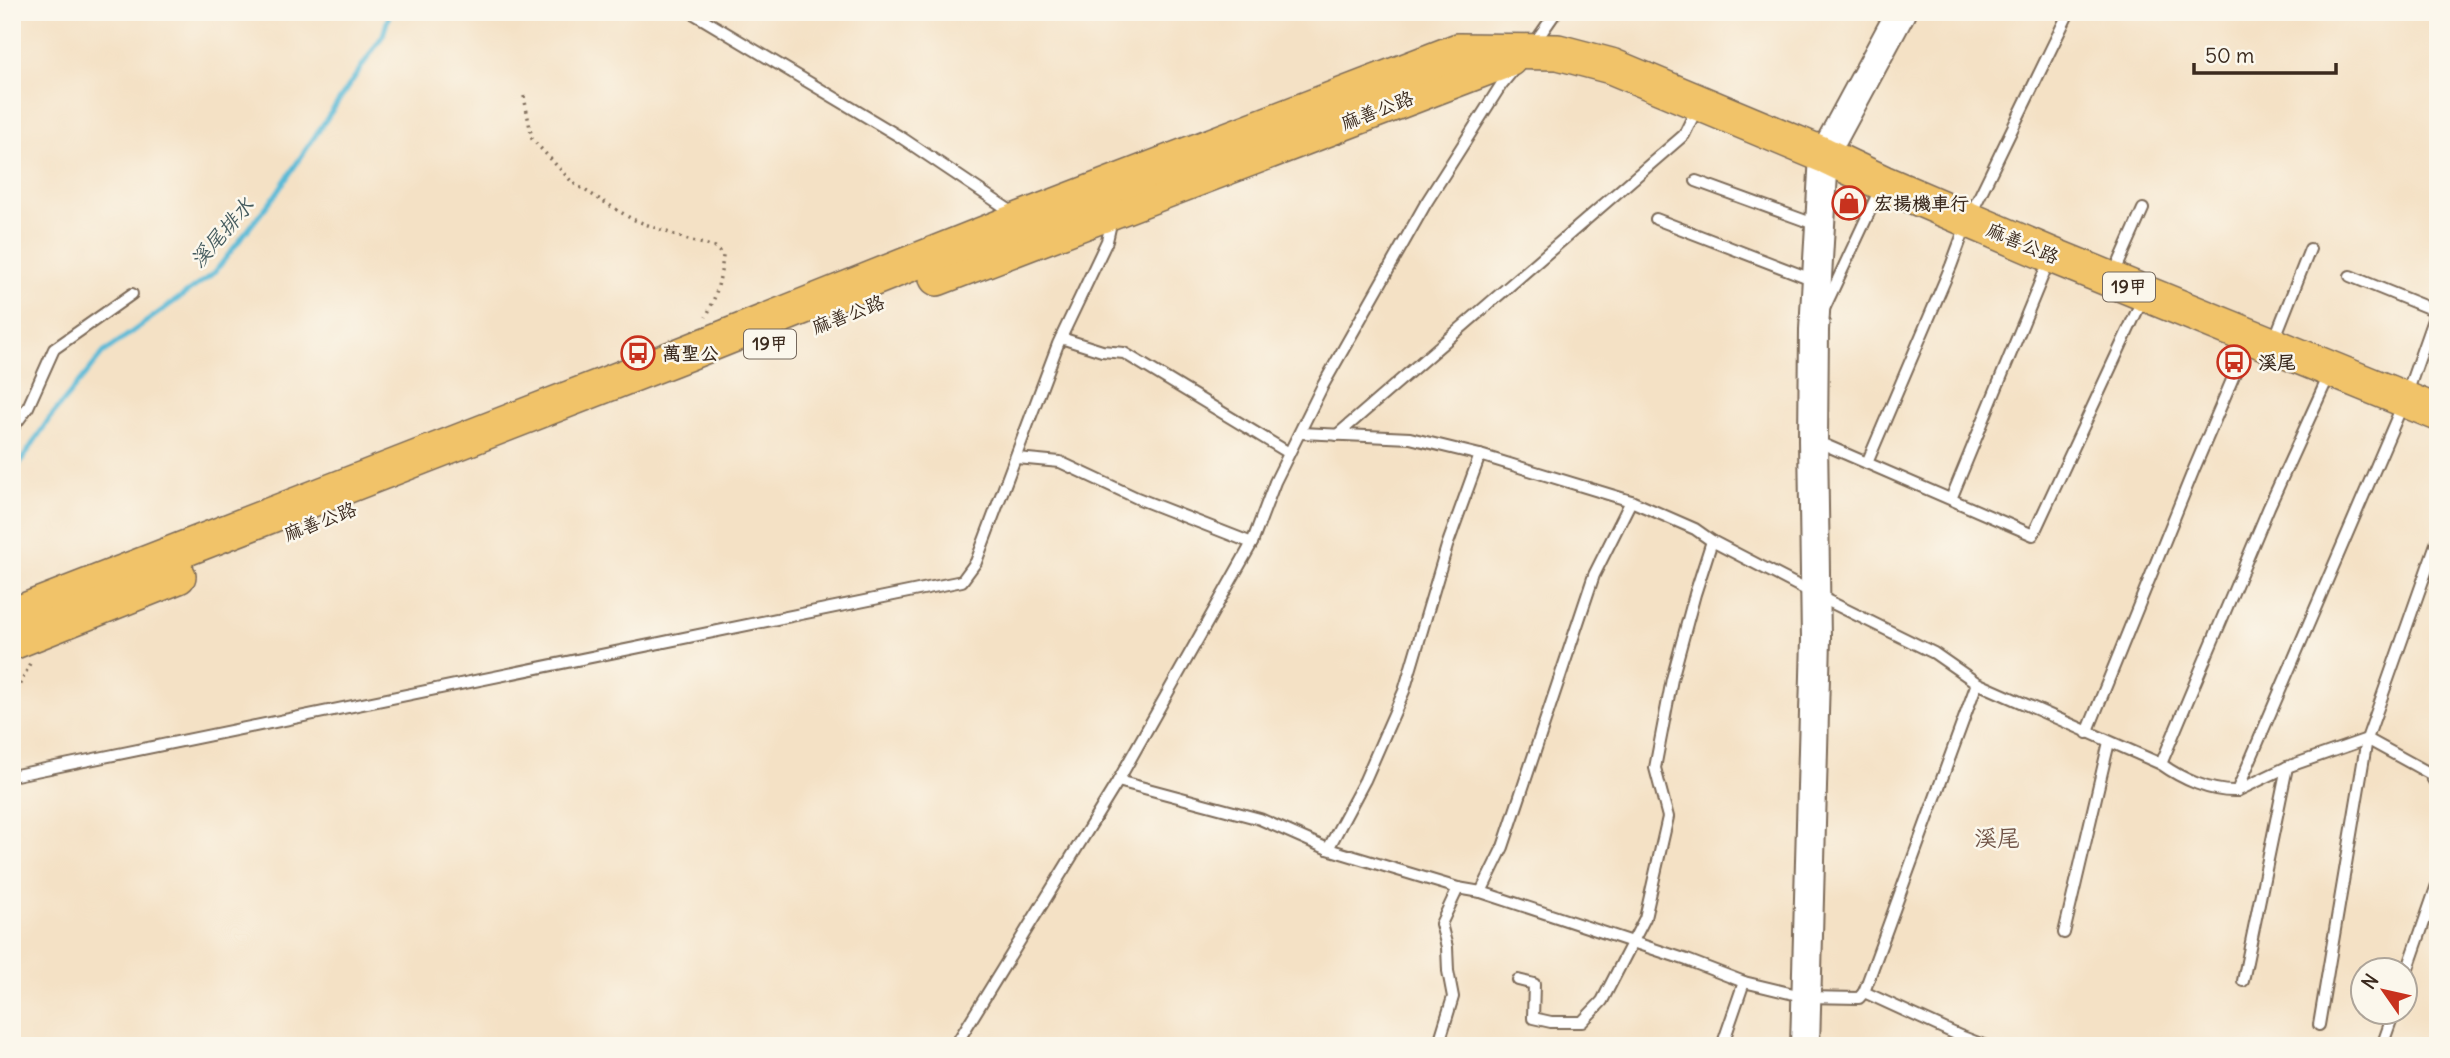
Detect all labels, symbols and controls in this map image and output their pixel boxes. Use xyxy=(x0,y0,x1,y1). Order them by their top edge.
scale bar xyxy=(2194,32,2336,76)
text: 50 m xyxy=(2205,42,2254,69)
street label: 麻善公路 xyxy=(1337,85,1417,135)
shop icon: 宏揚機車行 xyxy=(1830,184,1868,222)
water label: 溪尾排水 xyxy=(184,191,260,273)
place label: 宏揚機車行 xyxy=(1874,191,1969,215)
street label: 麻善公路 xyxy=(1983,217,2063,269)
road number: 19甲 xyxy=(2103,272,2155,302)
street label: 麻善公路 xyxy=(808,289,888,339)
road number: 19甲 xyxy=(744,330,796,358)
bus stop icon: 萬聖公 xyxy=(619,334,657,372)
place label: 萬聖公 xyxy=(662,341,719,365)
bus stop icon: 溪尾 xyxy=(2215,343,2253,381)
place label: 溪尾 xyxy=(2258,350,2296,374)
street label: 麻善公路 xyxy=(280,496,360,546)
district label: 溪尾 xyxy=(1974,823,2020,852)
north arrow xyxy=(2348,956,2418,1026)
text: N xyxy=(2356,969,2384,994)

